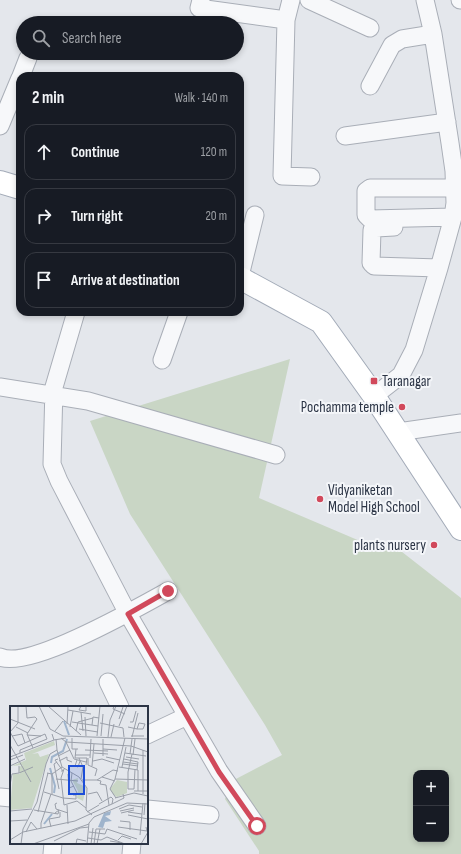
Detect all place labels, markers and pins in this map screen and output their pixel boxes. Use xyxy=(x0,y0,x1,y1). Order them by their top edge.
place label: Taranagar xyxy=(382,372,431,391)
marker: Taranagar xyxy=(369,376,379,386)
place label: Pochamma temple xyxy=(301,398,394,417)
marker: Pochamma temple xyxy=(397,402,407,412)
place label: Vidyaniketan Model High School xyxy=(328,481,420,517)
marker: Vidyaniketan Model High School xyxy=(315,494,325,504)
place label: plants nursery xyxy=(354,536,426,555)
marker: plants nursery xyxy=(429,540,439,550)

